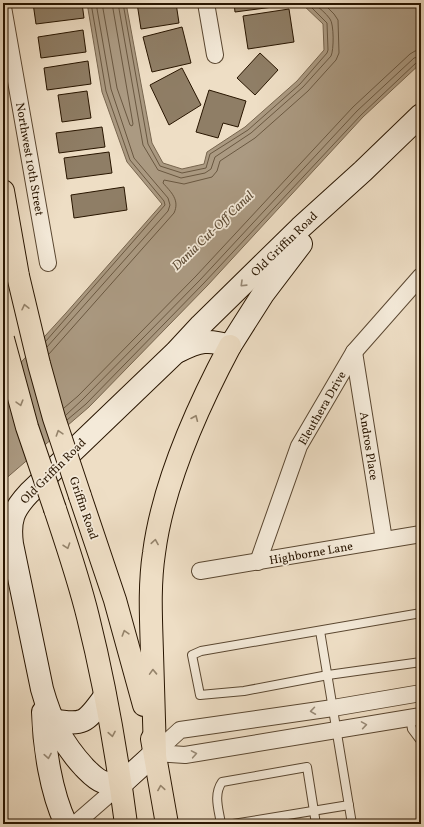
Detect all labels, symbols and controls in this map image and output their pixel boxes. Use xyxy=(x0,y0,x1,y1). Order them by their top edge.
street label: Northwest 10th Street xyxy=(11,101,47,217)
water label: Dania Cut-Off Canal xyxy=(168,187,259,275)
street label: Old Griffin Road xyxy=(248,209,322,281)
one-way arrow xyxy=(240,280,248,287)
one-way arrow xyxy=(22,304,30,310)
street label: Eleuthera Drive xyxy=(295,368,351,448)
one-way arrow xyxy=(16,400,24,407)
street label: Andros Place xyxy=(355,411,381,482)
one-way arrow xyxy=(190,415,198,422)
one-way arrow xyxy=(55,429,64,436)
street label: Old Griffin Road xyxy=(17,435,89,507)
street label: Griffin Road xyxy=(67,475,101,541)
one-way arrow xyxy=(150,539,159,545)
street label: Highborne Lane xyxy=(268,539,355,569)
one-way arrow xyxy=(63,543,71,550)
one-way arrow xyxy=(121,630,130,637)
one-way arrow xyxy=(148,669,157,675)
one-way arrow xyxy=(310,706,316,715)
one-way arrow xyxy=(361,722,367,730)
one-way arrow xyxy=(107,731,116,738)
one-way arrow xyxy=(191,750,197,759)
one-way arrow xyxy=(43,753,52,759)
one-way arrow xyxy=(158,785,166,791)

